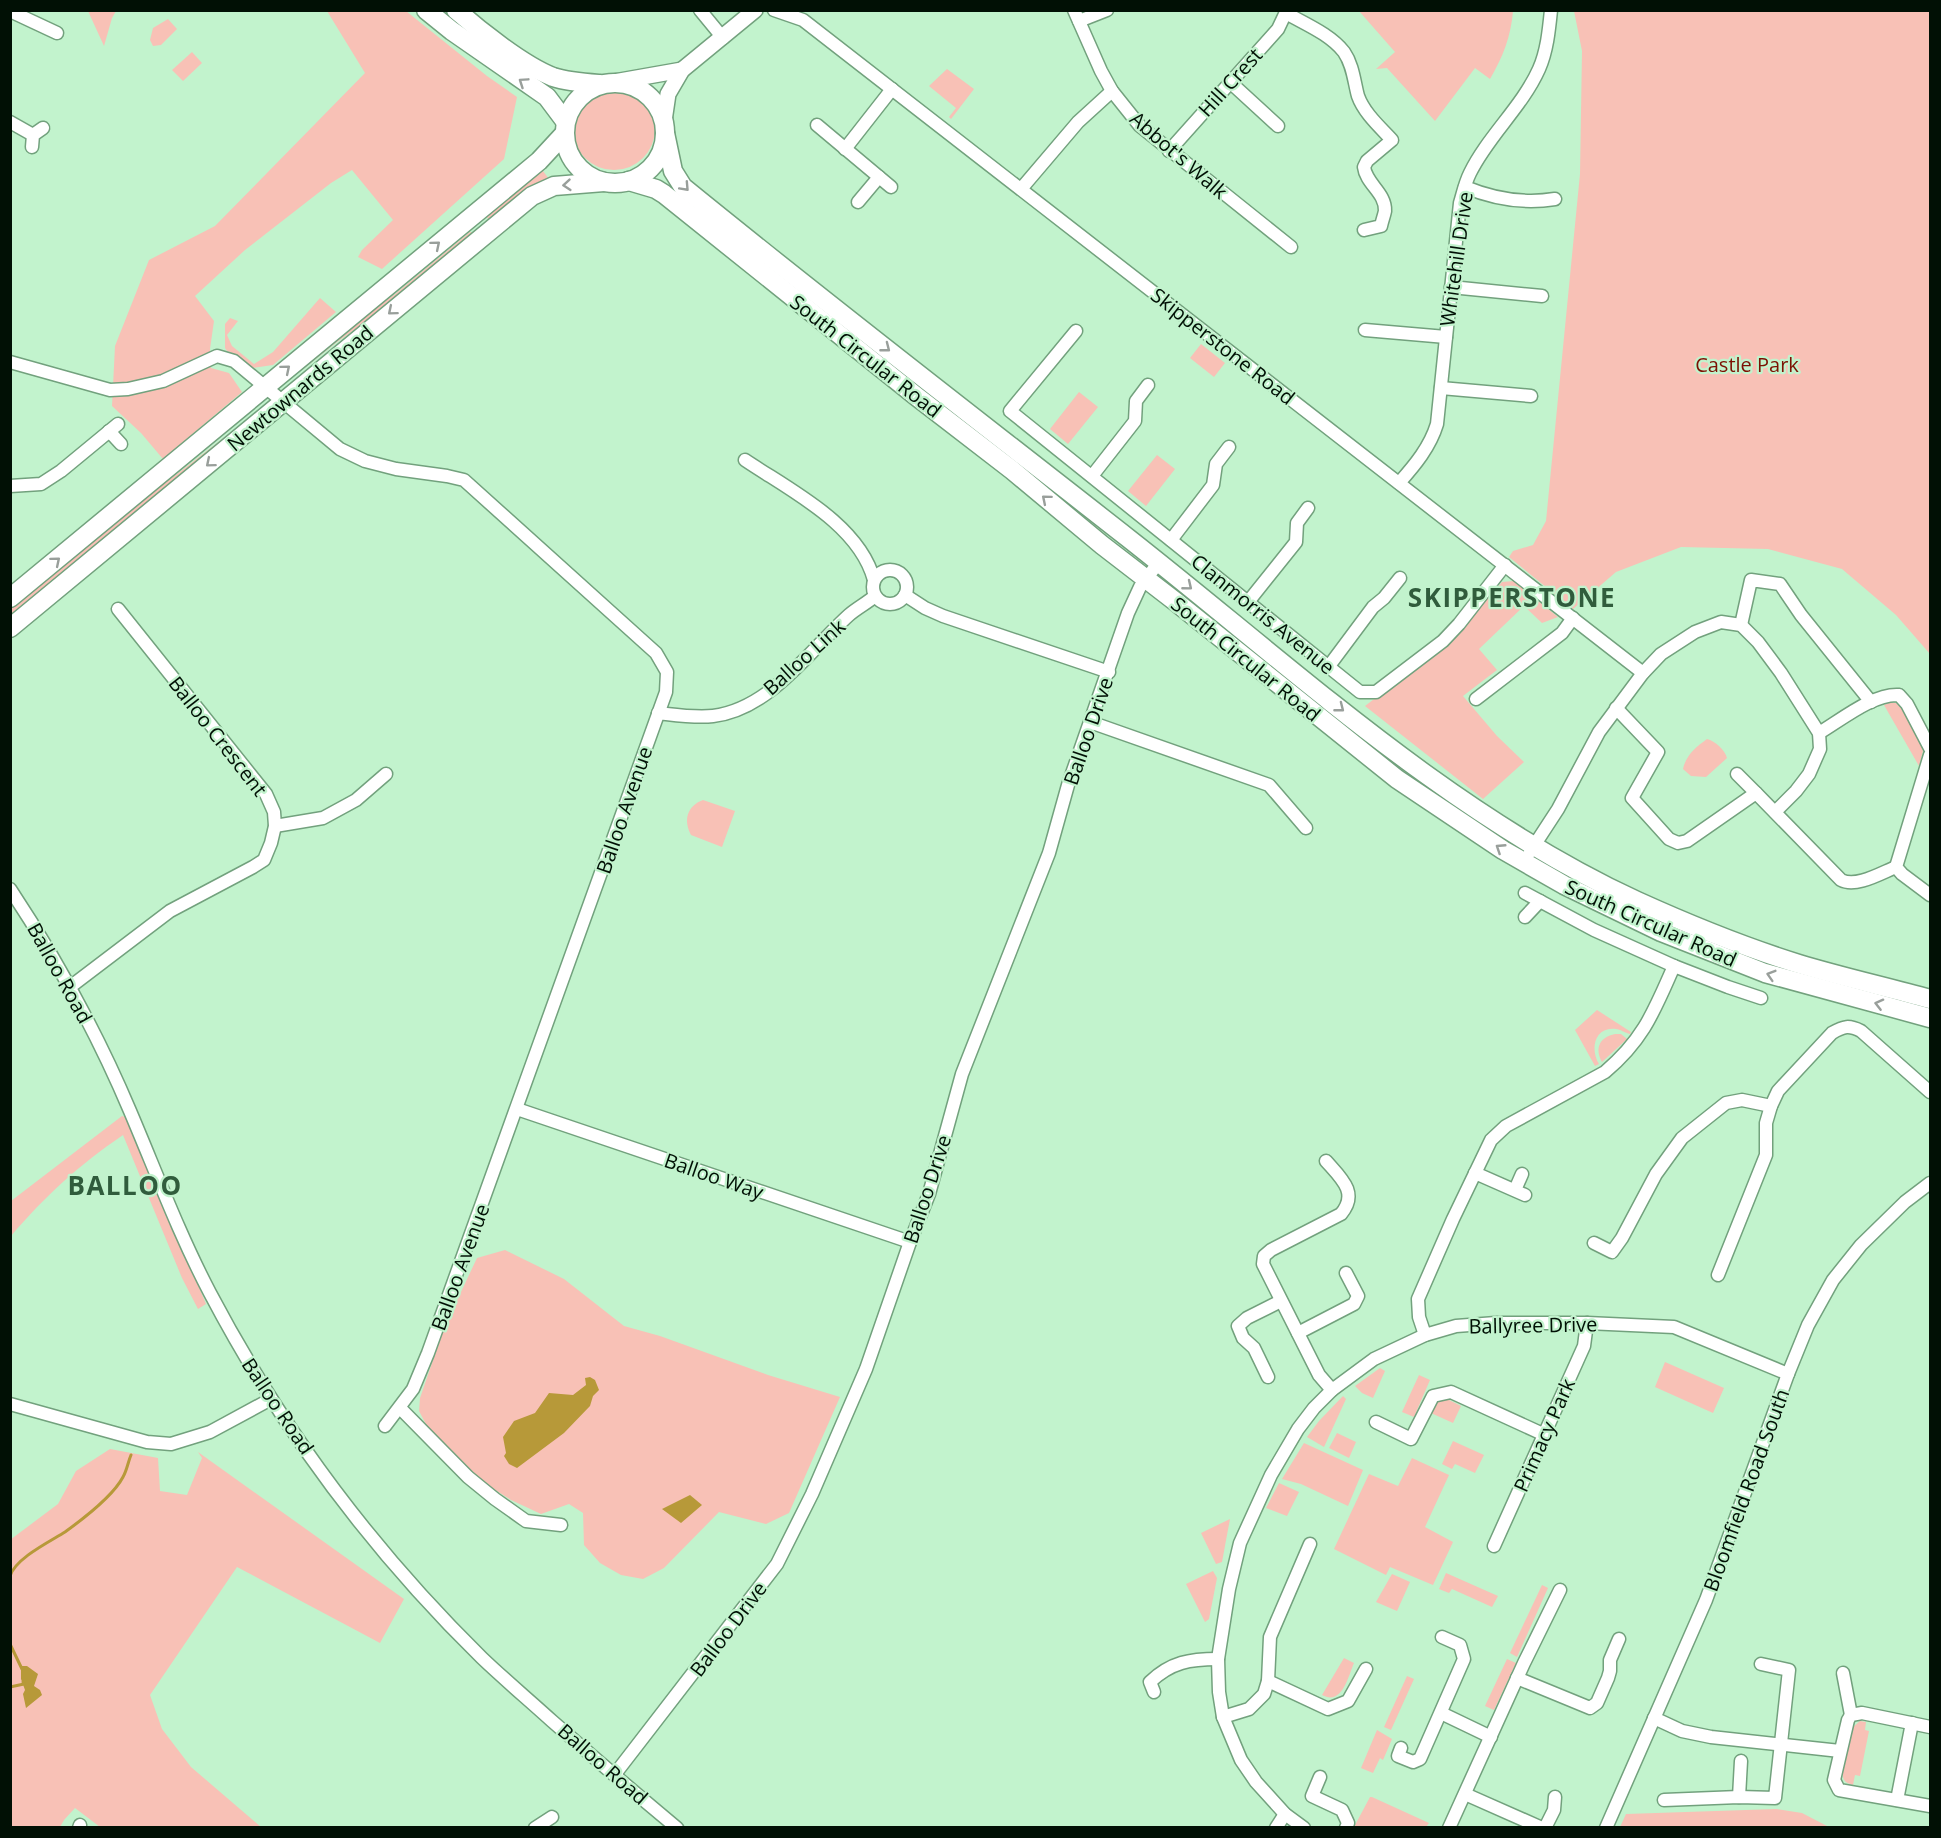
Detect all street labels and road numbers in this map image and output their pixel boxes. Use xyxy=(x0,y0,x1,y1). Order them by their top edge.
street label: Hill Crest xyxy=(1192,42,1268,122)
street label: Abbot's Walk xyxy=(1125,105,1234,205)
street label: Whitehill Drive xyxy=(1433,190,1479,328)
street label: Skipperstone Road xyxy=(1146,281,1300,411)
street label: South Circular Road xyxy=(785,288,947,424)
street label: Newtownards Road xyxy=(221,319,379,457)
street label: Clanmorris Avenue xyxy=(1186,548,1340,680)
street label: South Circular Road xyxy=(1166,590,1326,728)
street label: Balloo Link xyxy=(757,613,851,701)
street label: Balloo Crescent xyxy=(163,671,273,801)
street label: Balloo Drive xyxy=(1057,673,1119,789)
street label: Balloo Avenue xyxy=(590,743,658,877)
street label: South Circular Road xyxy=(1561,873,1741,973)
street label: Balloo Road xyxy=(21,918,99,1028)
street label: Balloo Drive xyxy=(897,1131,957,1247)
street label: Balloo Way xyxy=(661,1146,768,1206)
street label: Balloo Avenue xyxy=(425,1200,495,1334)
street label: Ballyree Drive xyxy=(1468,1310,1598,1340)
street label: Balloo Road xyxy=(236,1352,320,1460)
street label: Primacy Park xyxy=(1507,1374,1581,1496)
street label: Bloomfield Road South xyxy=(1697,1385,1795,1595)
street label: Balloo Drive xyxy=(683,1576,773,1682)
street label: Balloo Road xyxy=(552,1717,654,1811)

